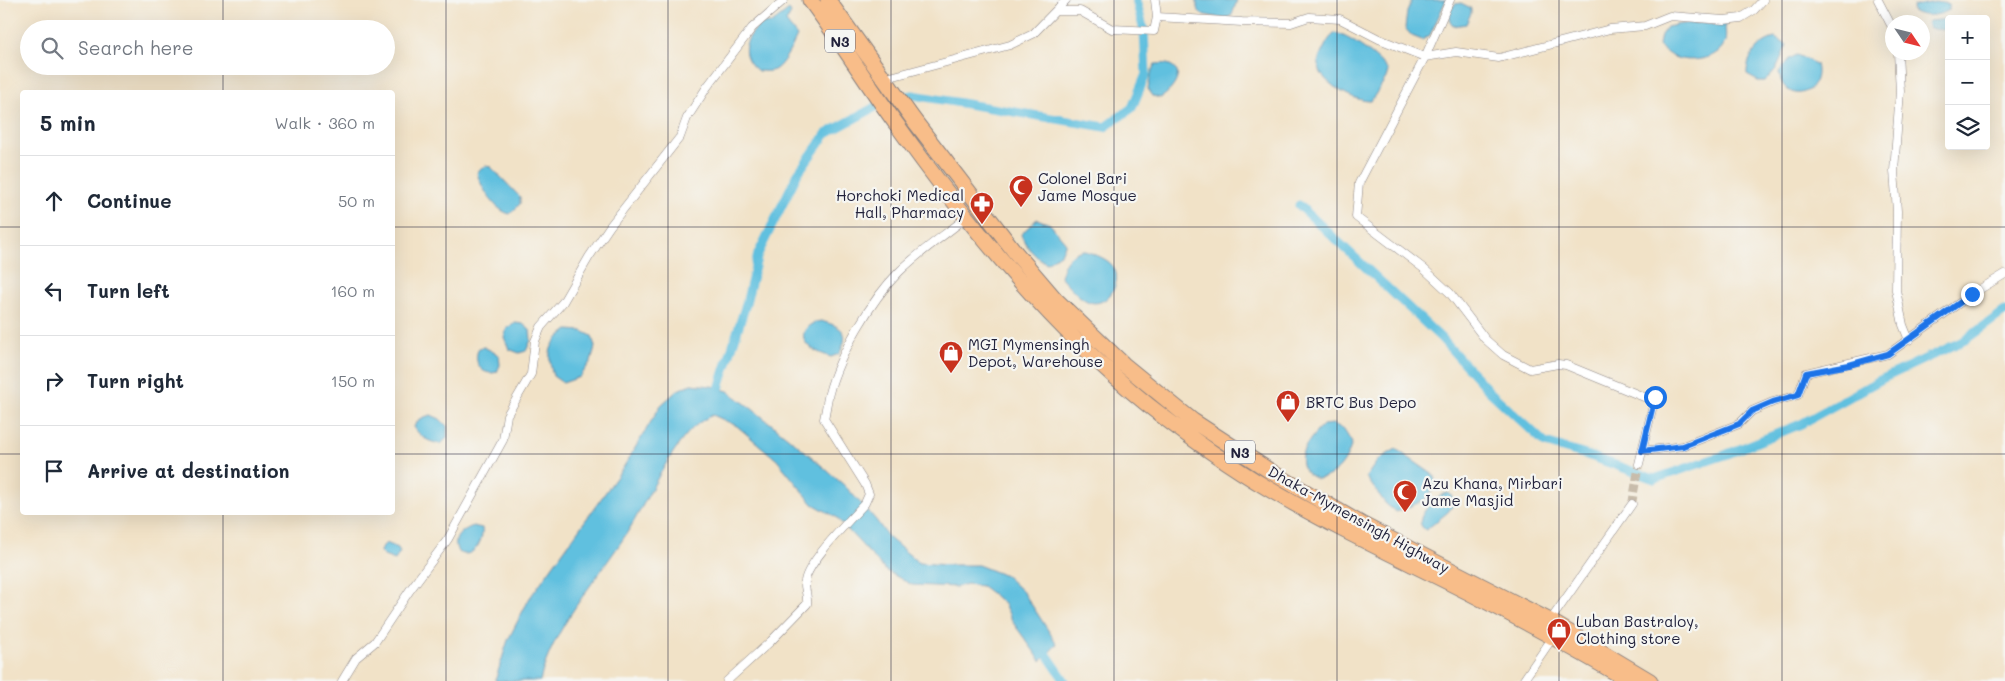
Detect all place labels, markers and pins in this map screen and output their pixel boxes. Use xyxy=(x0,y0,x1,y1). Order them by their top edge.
place label: Colonel Bari Jame Mosque xyxy=(1038,168,1137,205)
mosque icon: Colonel Bari Jame Mosque xyxy=(1008,174,1034,208)
place label: Horchoki Medical Hall, Pharmacy xyxy=(836,185,964,222)
pharmacy icon: Horchoki Medical Hall, Pharmacy xyxy=(969,191,995,225)
place label: MGI Mymensingh Depot, Warehouse xyxy=(968,334,1103,371)
shop icon: MGI Mymensingh Depot, Warehouse xyxy=(938,340,964,374)
shop icon: BRTC Bus Depo xyxy=(1275,389,1301,423)
place label: BRTC Bus Depo xyxy=(1306,392,1416,412)
place label: Azu Khana, Mirbari Jame Masjid xyxy=(1422,473,1563,510)
mosque icon: Azu Khana, Mirbari Jame Masjid xyxy=(1392,479,1418,513)
place label: Luban Bastraloy, Clothing store xyxy=(1576,611,1699,648)
shop icon: Luban Bastraloy, Clothing store xyxy=(1546,617,1572,651)

